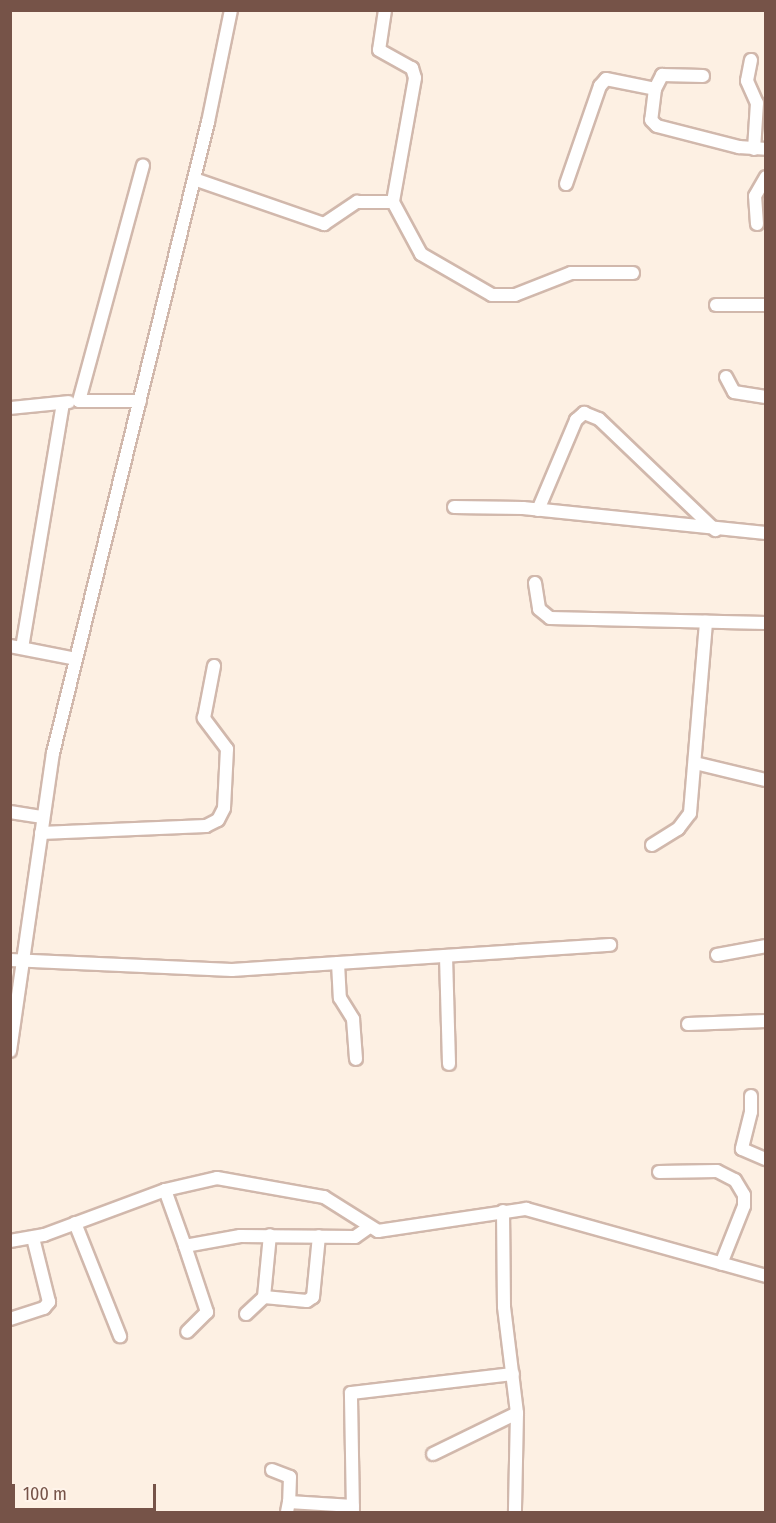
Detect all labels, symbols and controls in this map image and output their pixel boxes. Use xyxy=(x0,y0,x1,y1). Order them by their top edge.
scale bar xyxy=(15,1472,159,1510)
text: 100 m xyxy=(23,1483,67,1505)

